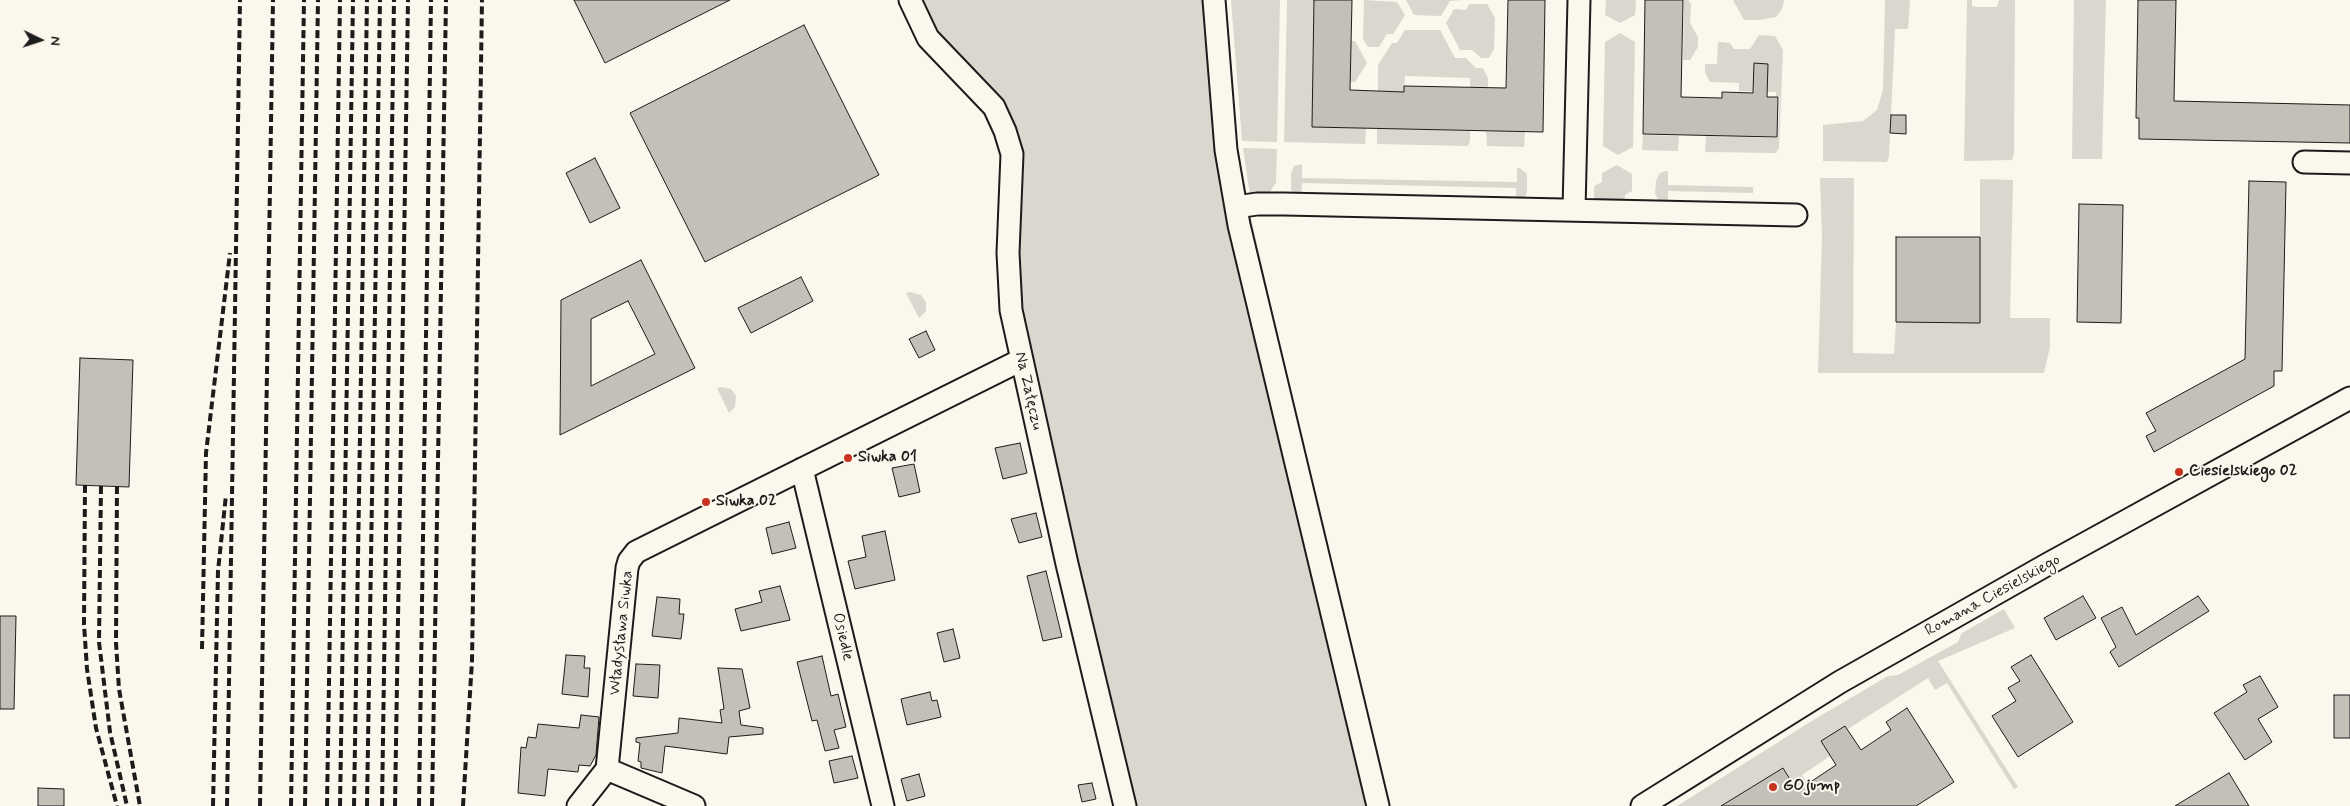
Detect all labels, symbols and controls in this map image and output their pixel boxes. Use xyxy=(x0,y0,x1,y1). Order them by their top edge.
north arrow xyxy=(15,15,65,65)
text: N xyxy=(46,36,64,46)
street label: Na Załęczu xyxy=(1010,350,1046,432)
place label: Siwka 01 xyxy=(858,448,917,468)
marker: Siwka 01 xyxy=(842,452,854,464)
place label: Ciesielskiego 02 xyxy=(2189,462,2297,482)
marker: Ciesielskiego 02 xyxy=(2173,466,2185,478)
place label: Siwka 02 xyxy=(716,492,776,512)
marker: Siwka 02 xyxy=(700,496,712,508)
street label: Romana Ciesielskiego xyxy=(1922,551,2064,641)
street label: Władysława Siwka xyxy=(606,570,638,696)
street label: Osiedle xyxy=(827,611,857,663)
place label: GOjump xyxy=(1783,777,1840,797)
marker: GOjump xyxy=(1767,781,1779,793)

